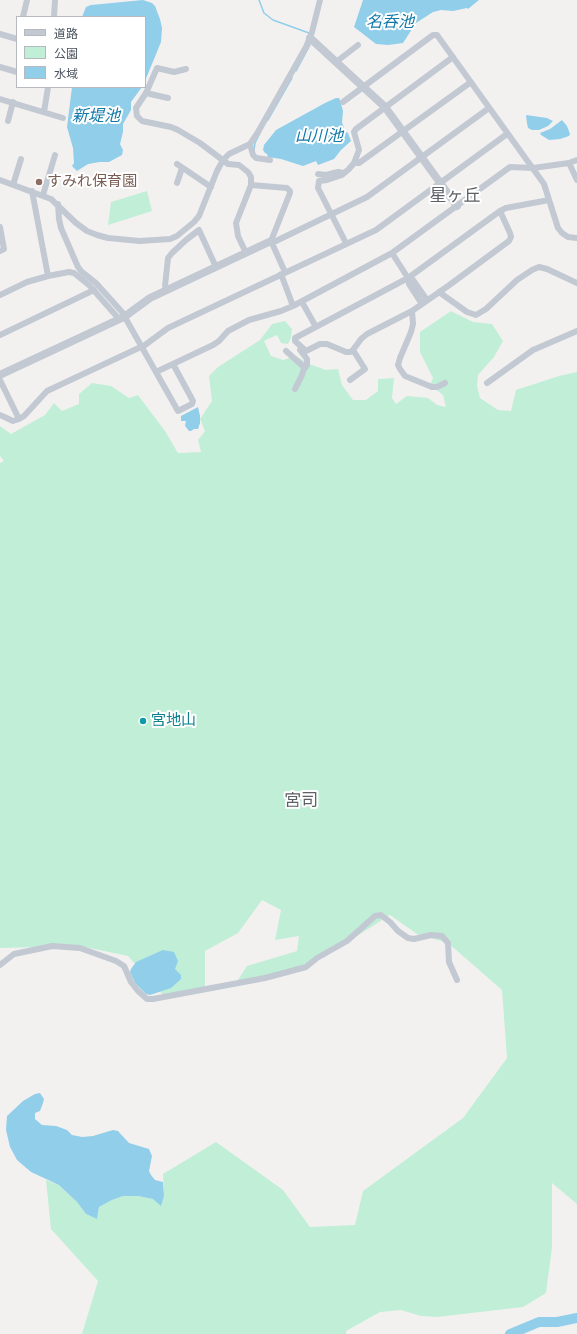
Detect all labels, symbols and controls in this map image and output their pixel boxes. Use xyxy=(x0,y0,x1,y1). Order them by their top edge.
water label: 名呑池 xyxy=(366,12,414,32)
legend xyxy=(16,16,146,88)
text: 道路 xyxy=(54,26,78,41)
text: 公園 xyxy=(54,46,78,61)
text: 水域 xyxy=(54,66,78,81)
water label: 新堤池 xyxy=(72,106,120,126)
water label: 山川池 xyxy=(295,126,343,146)
place label: すみれ保育園 xyxy=(47,173,137,191)
marker: すみれ保育園 xyxy=(34,177,44,187)
district label: 星ヶ丘 xyxy=(430,186,480,206)
place label: 宮地山 xyxy=(151,712,196,730)
marker: 宮地山 xyxy=(138,716,148,726)
district label: 宮司 xyxy=(284,791,318,811)

